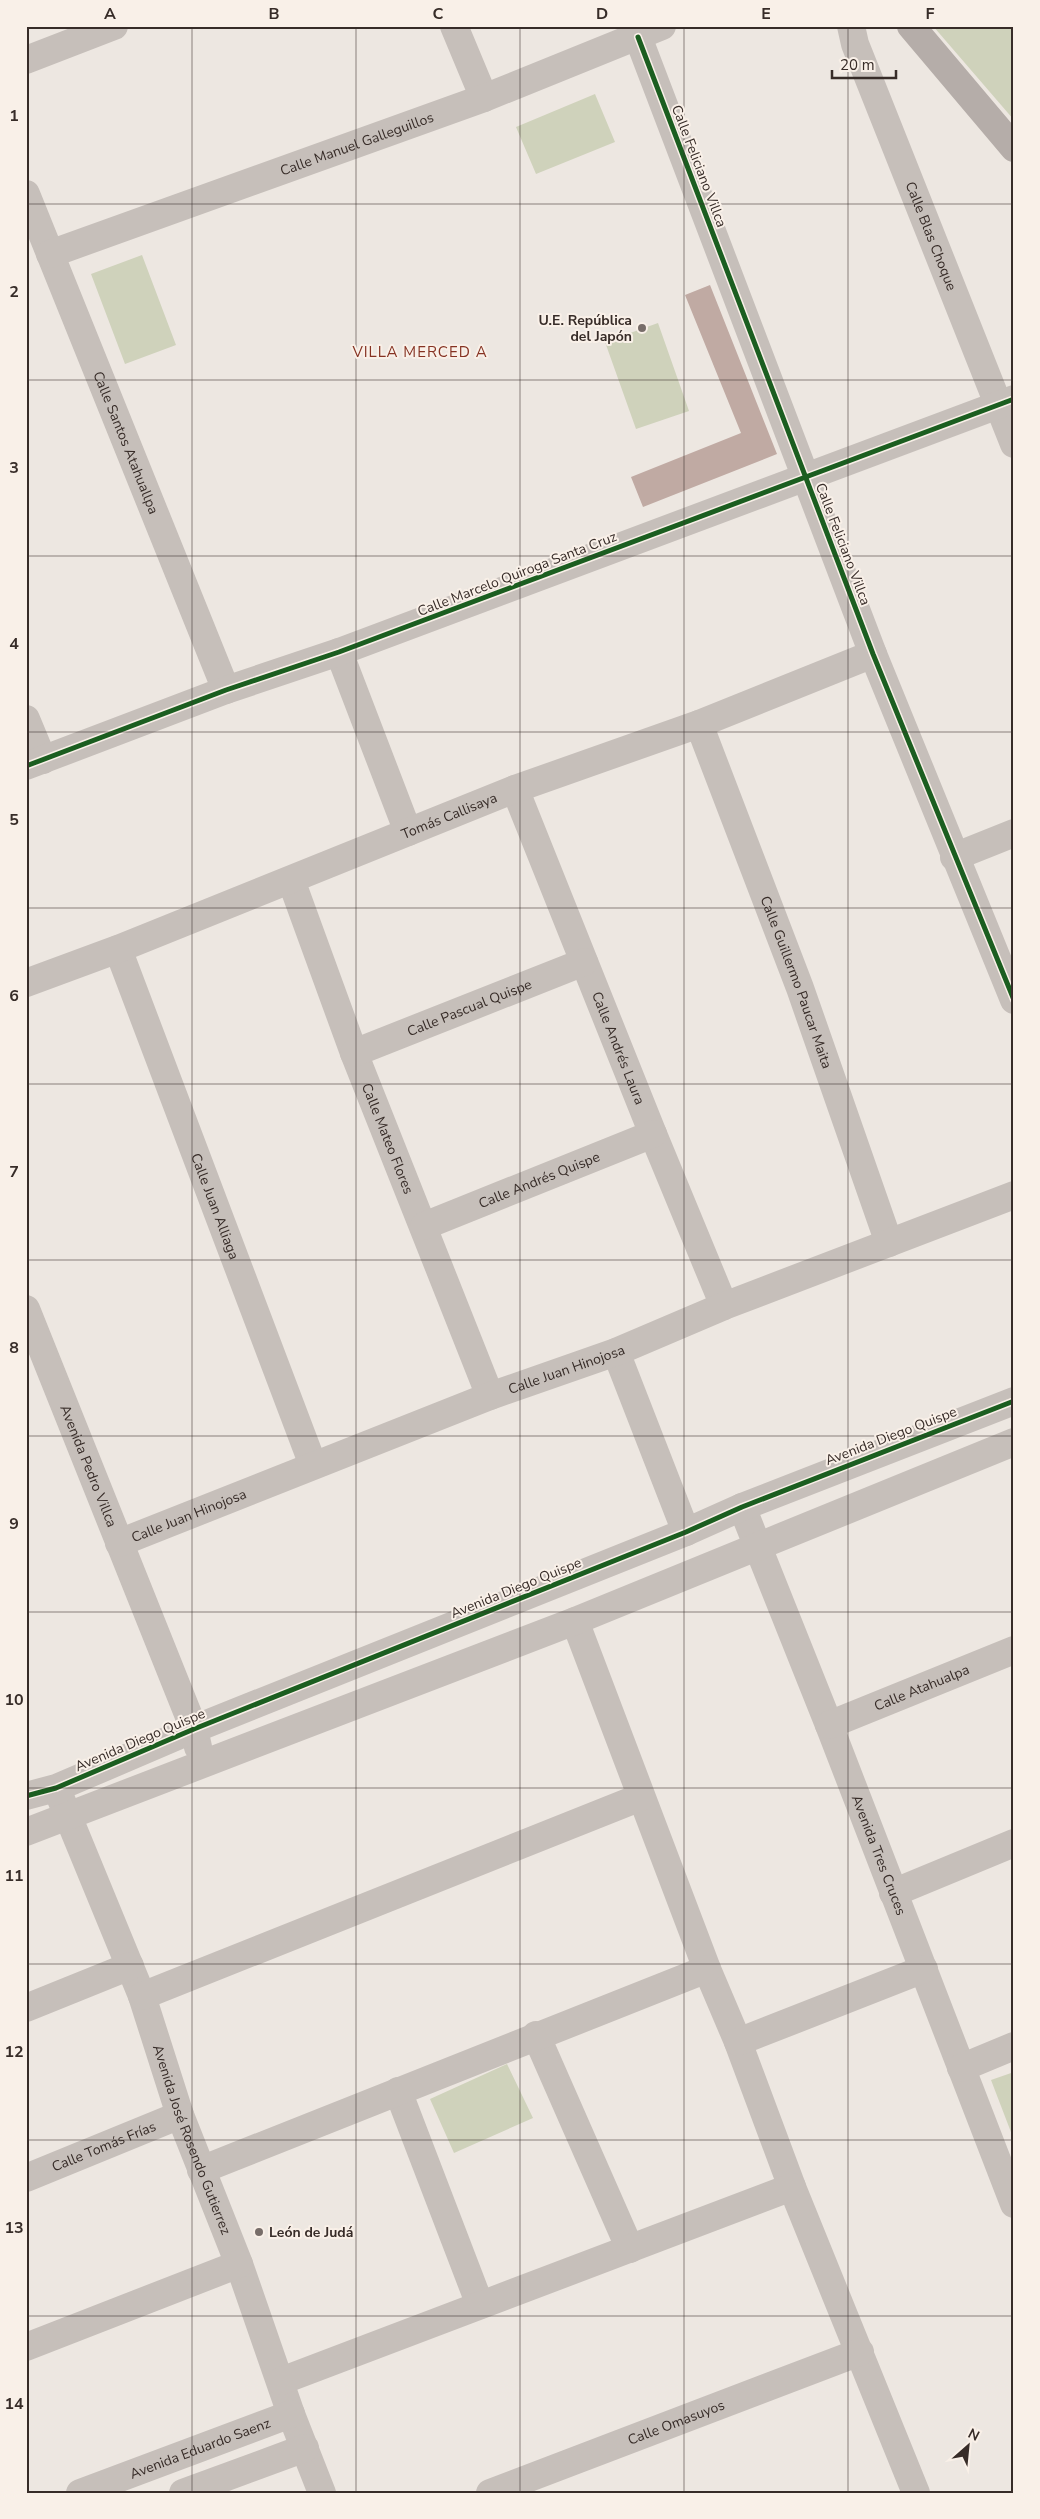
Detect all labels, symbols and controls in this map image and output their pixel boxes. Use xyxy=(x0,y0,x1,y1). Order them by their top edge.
text: A xyxy=(104,3,116,25)
text: B xyxy=(268,3,280,25)
text: C xyxy=(433,3,444,25)
text: D xyxy=(596,3,608,25)
text: E xyxy=(761,3,771,25)
text: F xyxy=(926,3,935,25)
scale bar xyxy=(832,48,896,80)
text: 20 m xyxy=(840,55,875,75)
street label: Calle Feliciano Villca xyxy=(667,102,731,230)
text: 1 xyxy=(9,105,19,127)
street label: Calle Manuel Galleguillos xyxy=(277,107,436,180)
street label: Calle Blas Choque xyxy=(901,179,962,293)
text: 2 xyxy=(9,281,19,303)
place label: U.E. República del Japón xyxy=(539,311,632,346)
marker: U.E. República del Japón xyxy=(636,322,648,334)
district label: VILLA MERCED A xyxy=(351,342,488,362)
street label: Calle Santos Atahuallpa xyxy=(89,368,164,517)
text: 3 xyxy=(9,457,19,479)
street label: Calle Feliciano Villca xyxy=(811,480,875,608)
street label: Calle Marcelo Quiroga Santa Cruz xyxy=(415,527,620,621)
text: 4 xyxy=(9,633,19,655)
street label: Tomás Callisaya xyxy=(398,788,500,843)
text: 5 xyxy=(9,809,19,831)
street label: Calle Guillermo Paucar Maita xyxy=(756,893,837,1071)
street label: Calle Pascual Quispe xyxy=(404,974,534,1041)
text: 6 xyxy=(9,985,19,1007)
street label: Calle Andrés Laura xyxy=(587,989,650,1107)
street label: Calle Mateo Flores xyxy=(357,1080,418,1197)
street label: Calle Andrés Quispe xyxy=(476,1147,603,1213)
street label: Calle Juan Alliaga xyxy=(187,1150,244,1262)
text: 7 xyxy=(9,1161,19,1183)
text: 8 xyxy=(9,1337,19,1359)
street label: Calle Juan Hinojosa xyxy=(506,1340,628,1398)
street label: Avenida Pedro Villca xyxy=(56,1402,122,1530)
street label: Avenida Diego Quispe xyxy=(822,1402,960,1470)
street label: Calle Juan Hinojosa xyxy=(128,1484,249,1547)
text: 9 xyxy=(9,1513,19,1535)
street label: Avenida Diego Quispe xyxy=(448,1553,584,1623)
street label: Calle Atahualpa xyxy=(871,1660,972,1715)
text: 10 xyxy=(4,1689,24,1711)
street label: Avenida Diego Quispe xyxy=(72,1704,208,1776)
street label: Avenida Tres Cruces xyxy=(847,1792,911,1918)
text: 11 xyxy=(4,1865,24,1887)
text: 12 xyxy=(4,2041,24,2063)
street label: Avenida José Rosendo Gutierrez xyxy=(149,2042,236,2238)
street label: Calle Tomás Frías xyxy=(49,2116,159,2176)
text: 13 xyxy=(4,2217,24,2239)
place label: León de Judá xyxy=(269,2223,353,2242)
marker: León de Judá xyxy=(253,2226,265,2238)
text: 14 xyxy=(4,2393,24,2415)
street label: Calle Omasuyos xyxy=(625,2395,727,2449)
street label: Avenida Eduardo Saenz xyxy=(127,2413,273,2483)
north arrow xyxy=(942,2422,992,2472)
text: N xyxy=(965,2424,983,2446)

